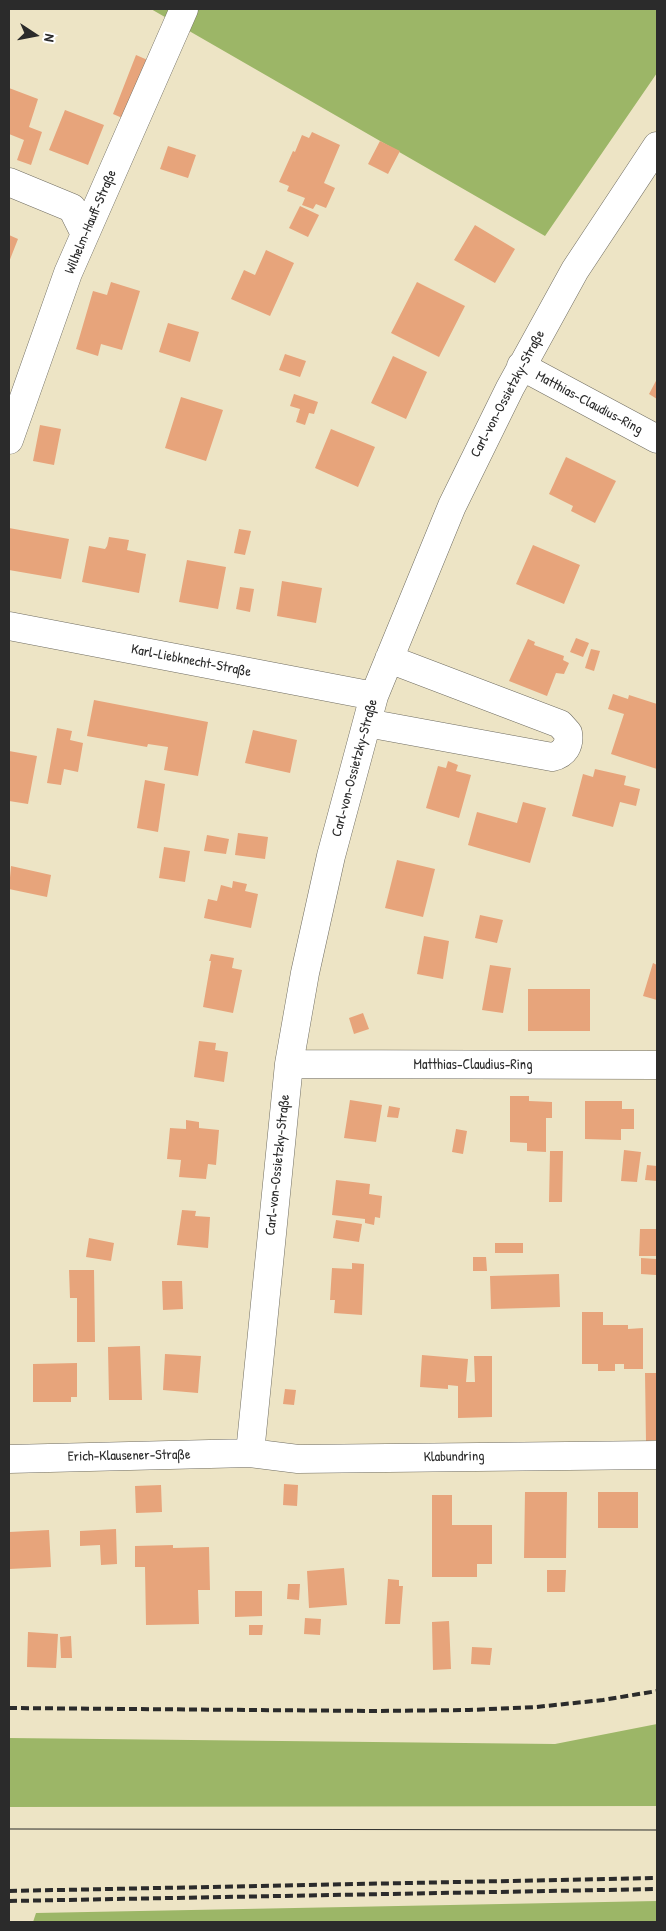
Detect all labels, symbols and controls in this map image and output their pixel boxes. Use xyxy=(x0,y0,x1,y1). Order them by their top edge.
north arrow xyxy=(10,10,60,60)
text: N xyxy=(40,32,60,43)
street label: Wilhelm-Hauff-Straße xyxy=(61,167,121,277)
street label: Carl-von-Ossietzky-Straße xyxy=(467,327,549,461)
street label: Matthias-Claudius-Ring xyxy=(533,368,645,438)
street label: Karl-Liebknecht-Straße xyxy=(130,641,252,681)
street label: Carl-von-Ossietzky-Straße xyxy=(329,697,381,839)
street label: Matthias-Claudius-Ring xyxy=(414,1057,532,1073)
street label: Carl-von-Ossietzky-Straße xyxy=(262,1094,294,1236)
street label: Erich-Klausener-Straße xyxy=(67,1447,191,1465)
street label: Klabundring xyxy=(423,1448,485,1466)

